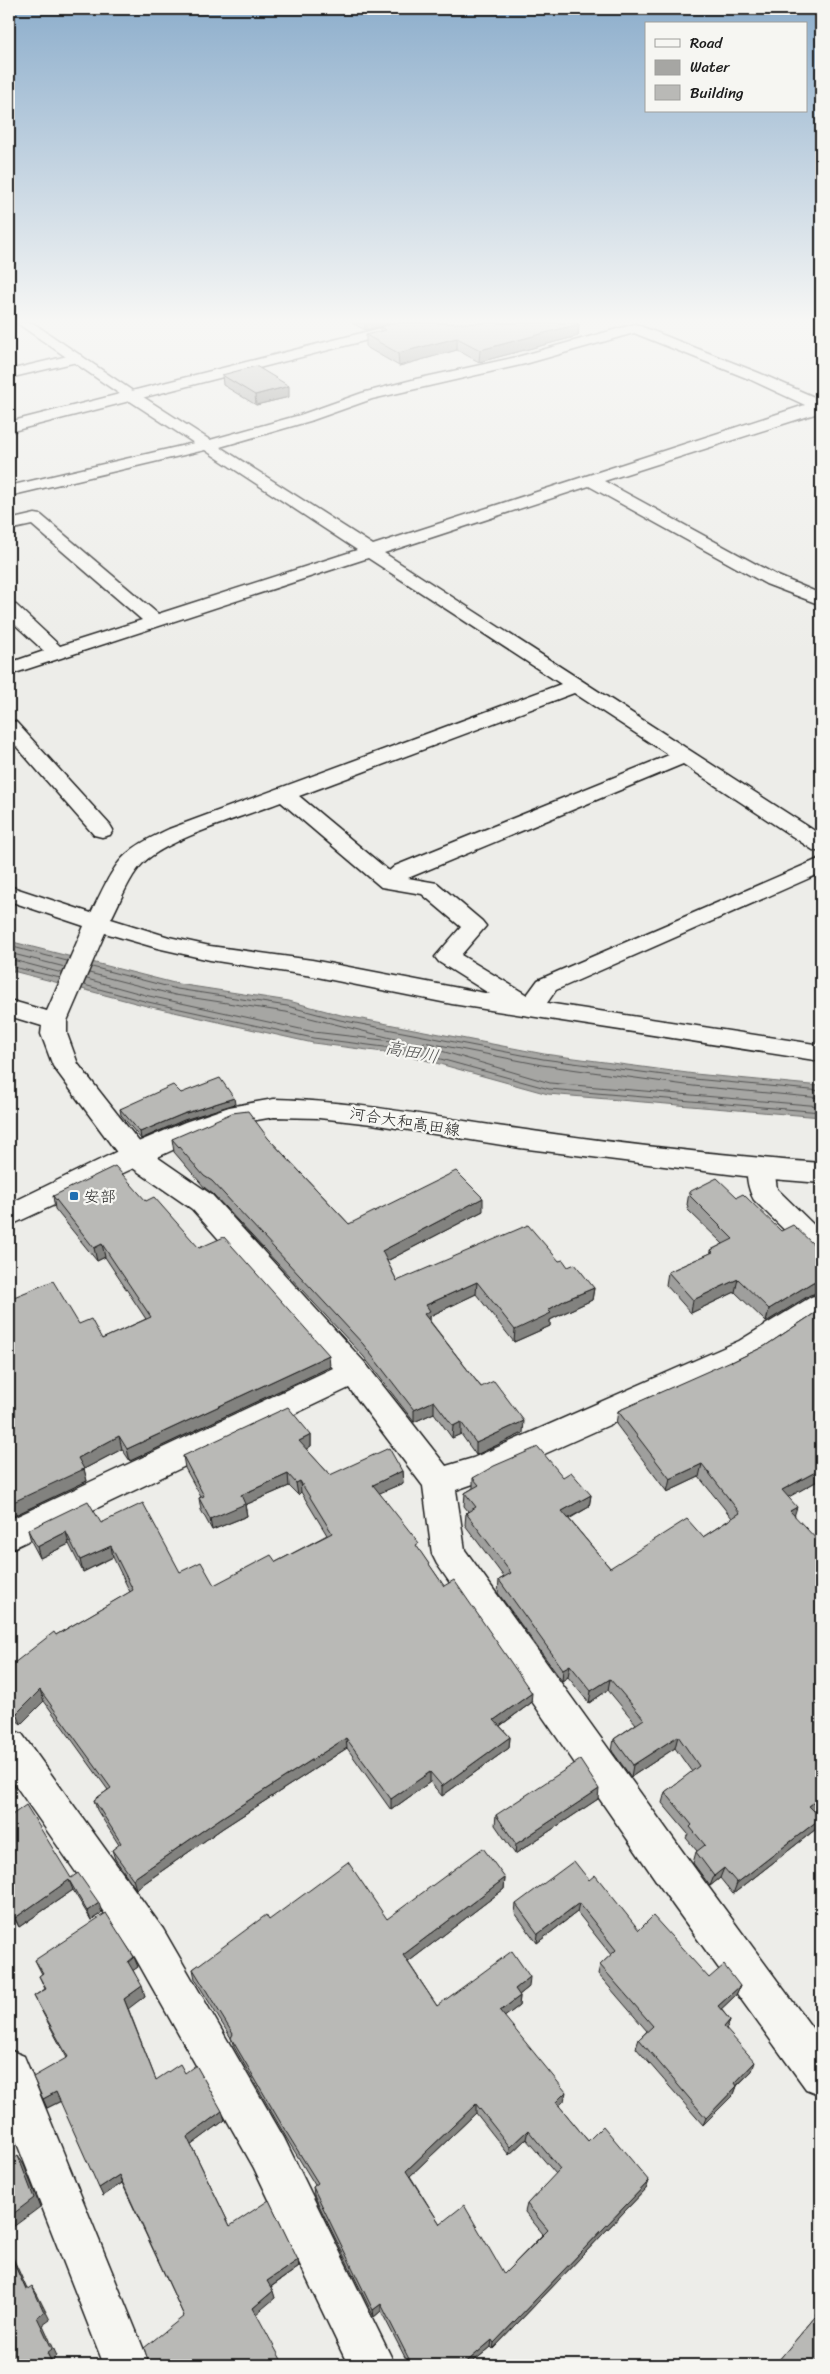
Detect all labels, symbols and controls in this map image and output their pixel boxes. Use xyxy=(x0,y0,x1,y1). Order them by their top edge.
legend xyxy=(645,22,808,112)
text: Road xyxy=(690,30,723,56)
text: Water xyxy=(690,54,730,80)
text: Building xyxy=(690,80,744,106)
water label: 高田川 xyxy=(382,1031,442,1073)
street label: 河合大和高田線 xyxy=(347,1098,463,1145)
place label: 安部 xyxy=(84,1182,116,1211)
marker: 安部 xyxy=(68,1190,80,1202)

